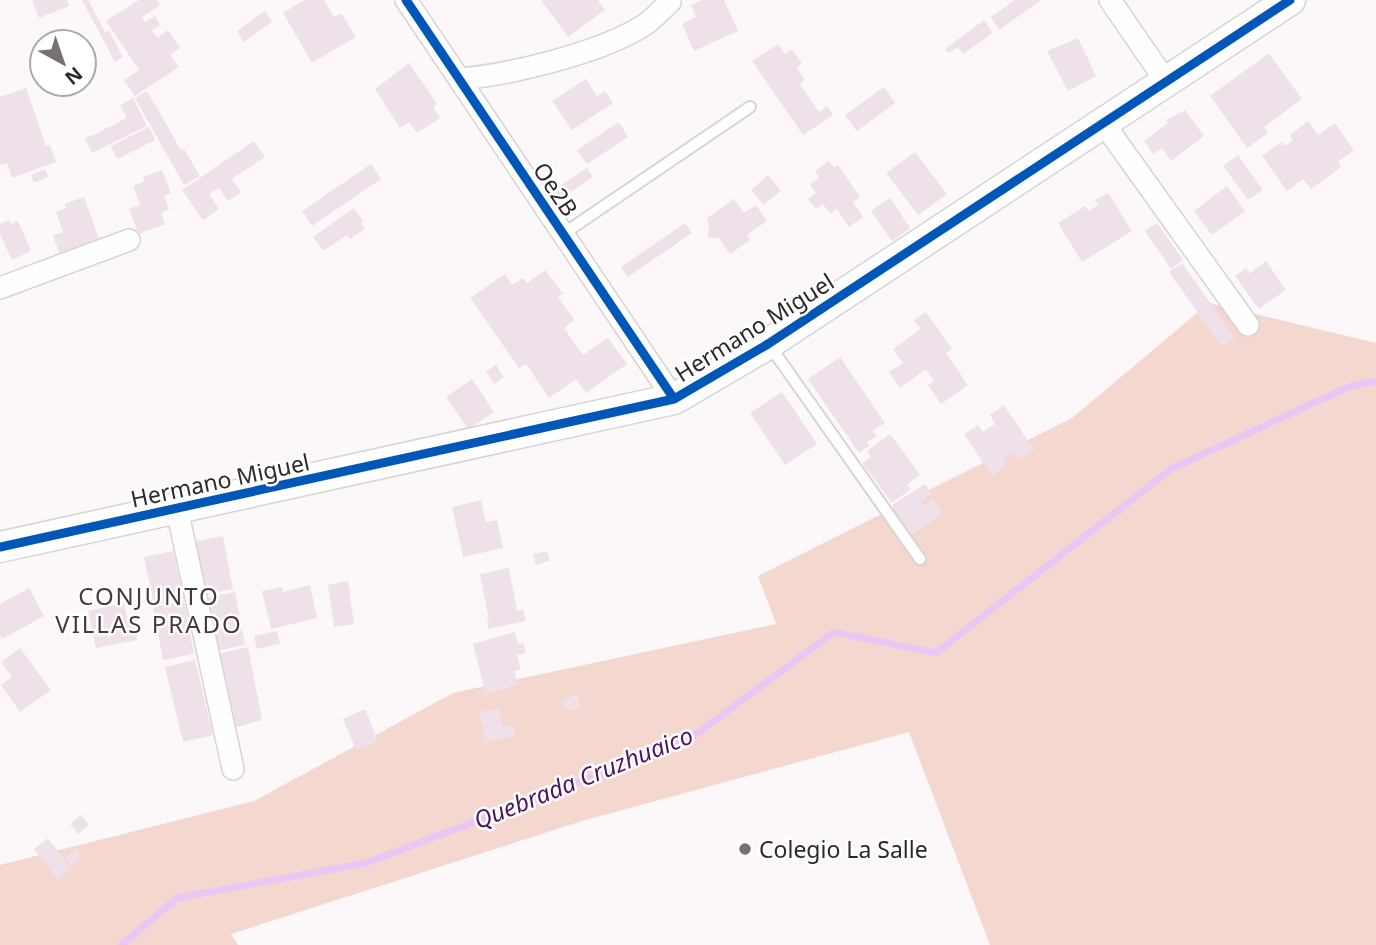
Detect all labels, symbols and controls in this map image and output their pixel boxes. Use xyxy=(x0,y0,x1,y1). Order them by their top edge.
north arrow xyxy=(28,28,98,98)
text: N xyxy=(60,61,88,91)
street label: Oe2B xyxy=(526,156,586,222)
street label: Hermano Miguel xyxy=(668,265,840,389)
street label: Hermano Miguel xyxy=(128,445,312,515)
district label: CONJUNTO VILLAS PRADO xyxy=(55,579,243,640)
water label: Quebrada Cruzhuaico xyxy=(468,718,698,836)
place label: Colegio La Salle xyxy=(759,833,928,865)
marker: Colegio La Salle xyxy=(737,841,753,857)

